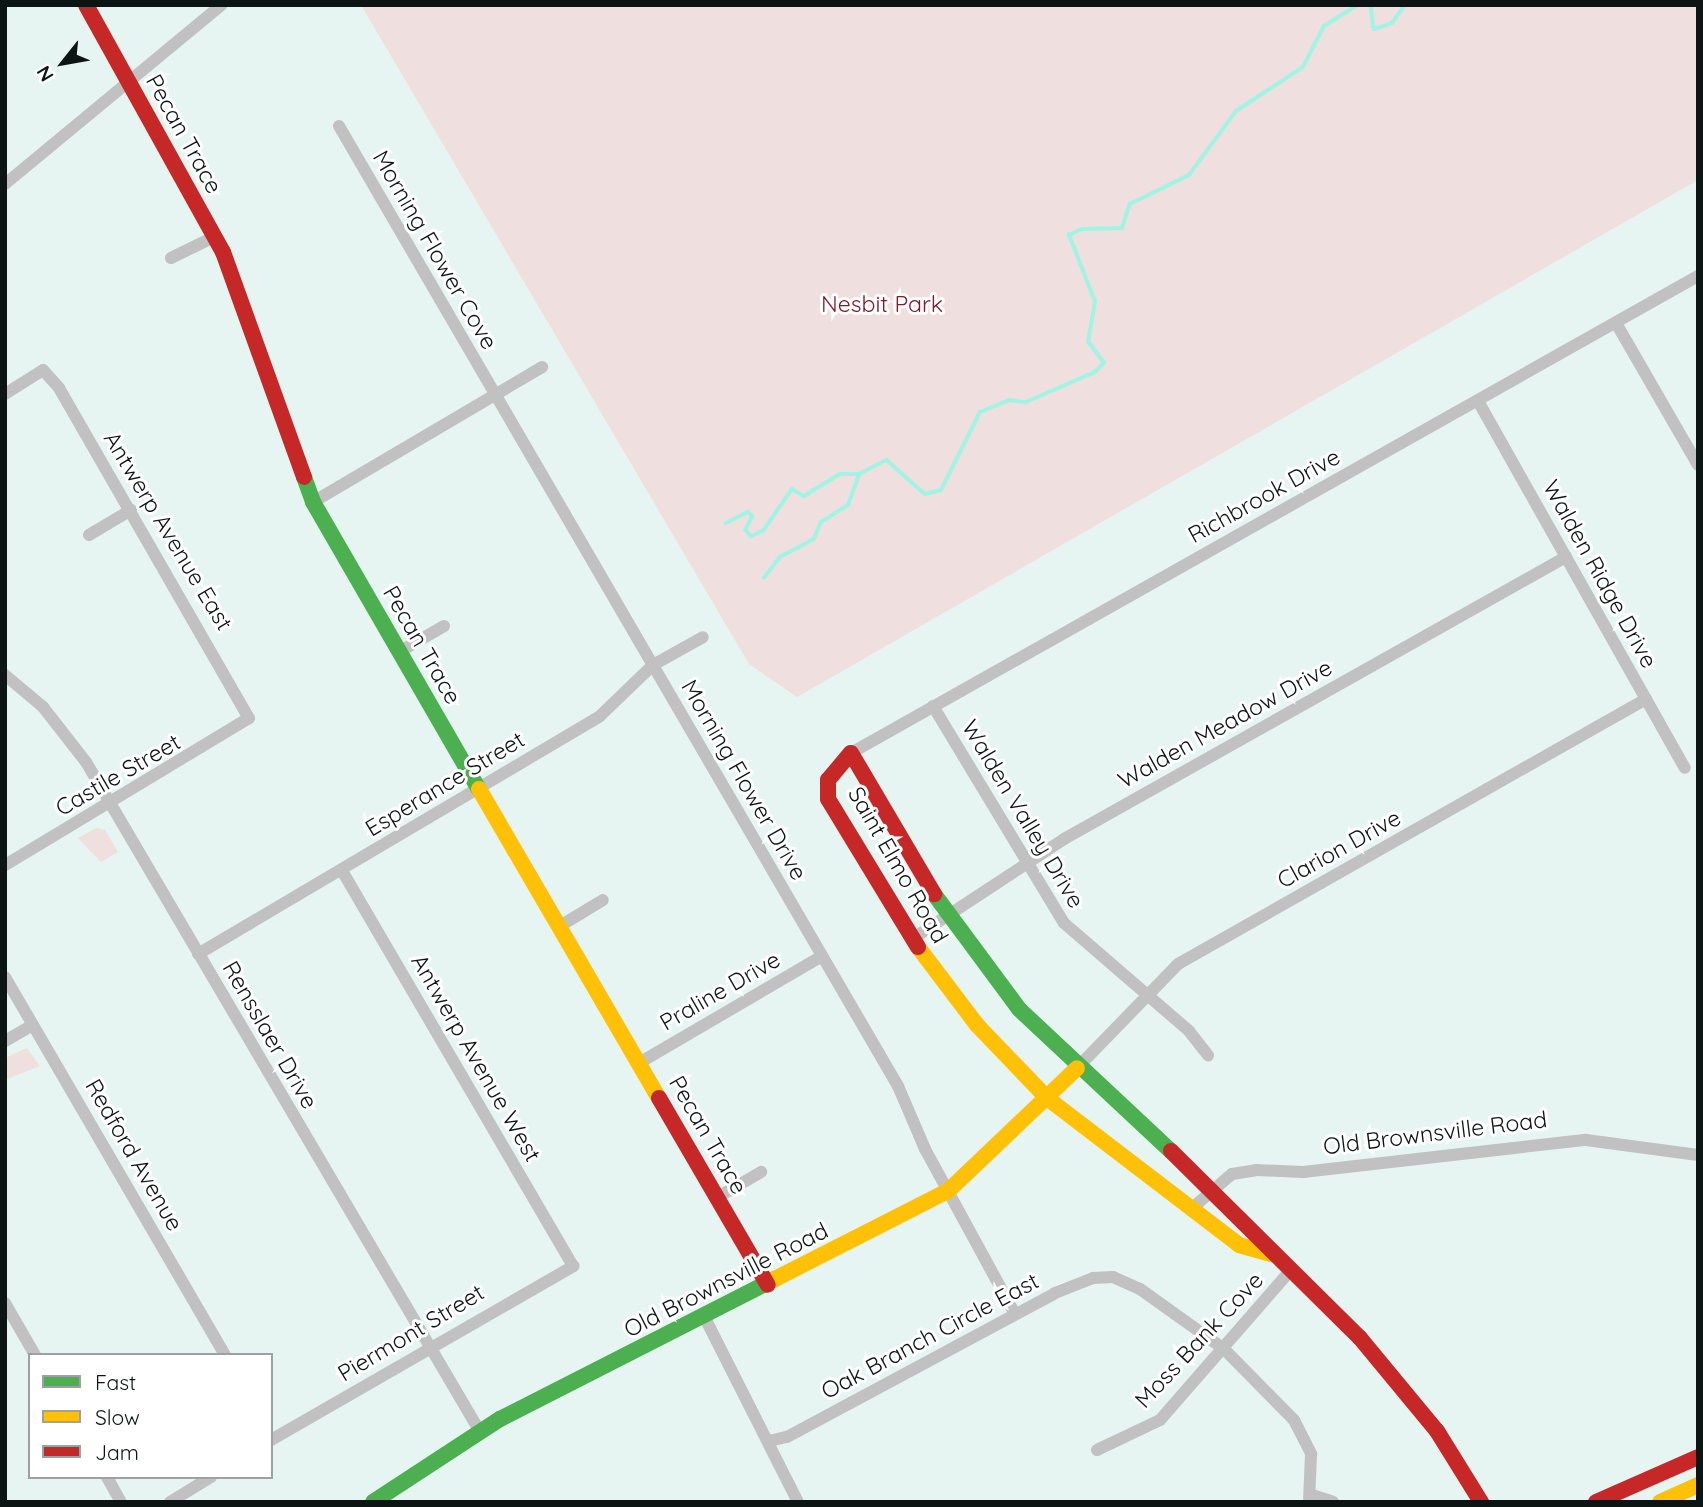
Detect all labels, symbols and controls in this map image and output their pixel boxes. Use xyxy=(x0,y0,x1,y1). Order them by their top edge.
north arrow xyxy=(28,28,98,98)
text: N xyxy=(31,62,59,86)
street label: Pecan Trace xyxy=(140,70,228,198)
street label: Morning Flower Cove xyxy=(367,146,503,354)
park label: Nesbit Park xyxy=(821,290,943,318)
street label: Antwerp Avenue East xyxy=(98,427,238,635)
street label: Richbrook Drive xyxy=(1183,443,1345,549)
street label: Walden Ridge Drive xyxy=(1537,475,1663,673)
street label: Pecan Trace xyxy=(377,581,467,709)
street label: Walden Meadow Drive xyxy=(1113,654,1337,794)
street label: Morning Flower Drive xyxy=(675,675,813,885)
street label: Walden Valley Drive xyxy=(956,715,1090,913)
street label: Esperance Street xyxy=(360,726,530,842)
street label: Castile Street xyxy=(51,728,185,822)
street label: Saint Elmo Road xyxy=(842,782,954,948)
street label: Clarion Drive xyxy=(1272,804,1406,894)
street label: Praline Drive xyxy=(655,945,785,1037)
street label: Antwerp Avenue West xyxy=(405,949,547,1167)
street label: Rensslaer Drive xyxy=(217,956,323,1114)
street label: Pecan Trace xyxy=(663,1071,753,1199)
street label: Redford Avenue xyxy=(79,1074,189,1236)
street label: Old Brownsville Road xyxy=(1322,1106,1548,1160)
street label: Old Brownsville Road xyxy=(619,1217,833,1343)
street label: Moss Bank Cove xyxy=(1129,1266,1269,1414)
street label: Oak Branch Circle East xyxy=(817,1267,1043,1405)
street label: Piermont Street xyxy=(333,1279,489,1387)
legend xyxy=(28,1353,273,1479)
text: Fast xyxy=(95,1369,136,1395)
text: Slow xyxy=(95,1404,140,1430)
text: Jam xyxy=(95,1439,139,1465)

